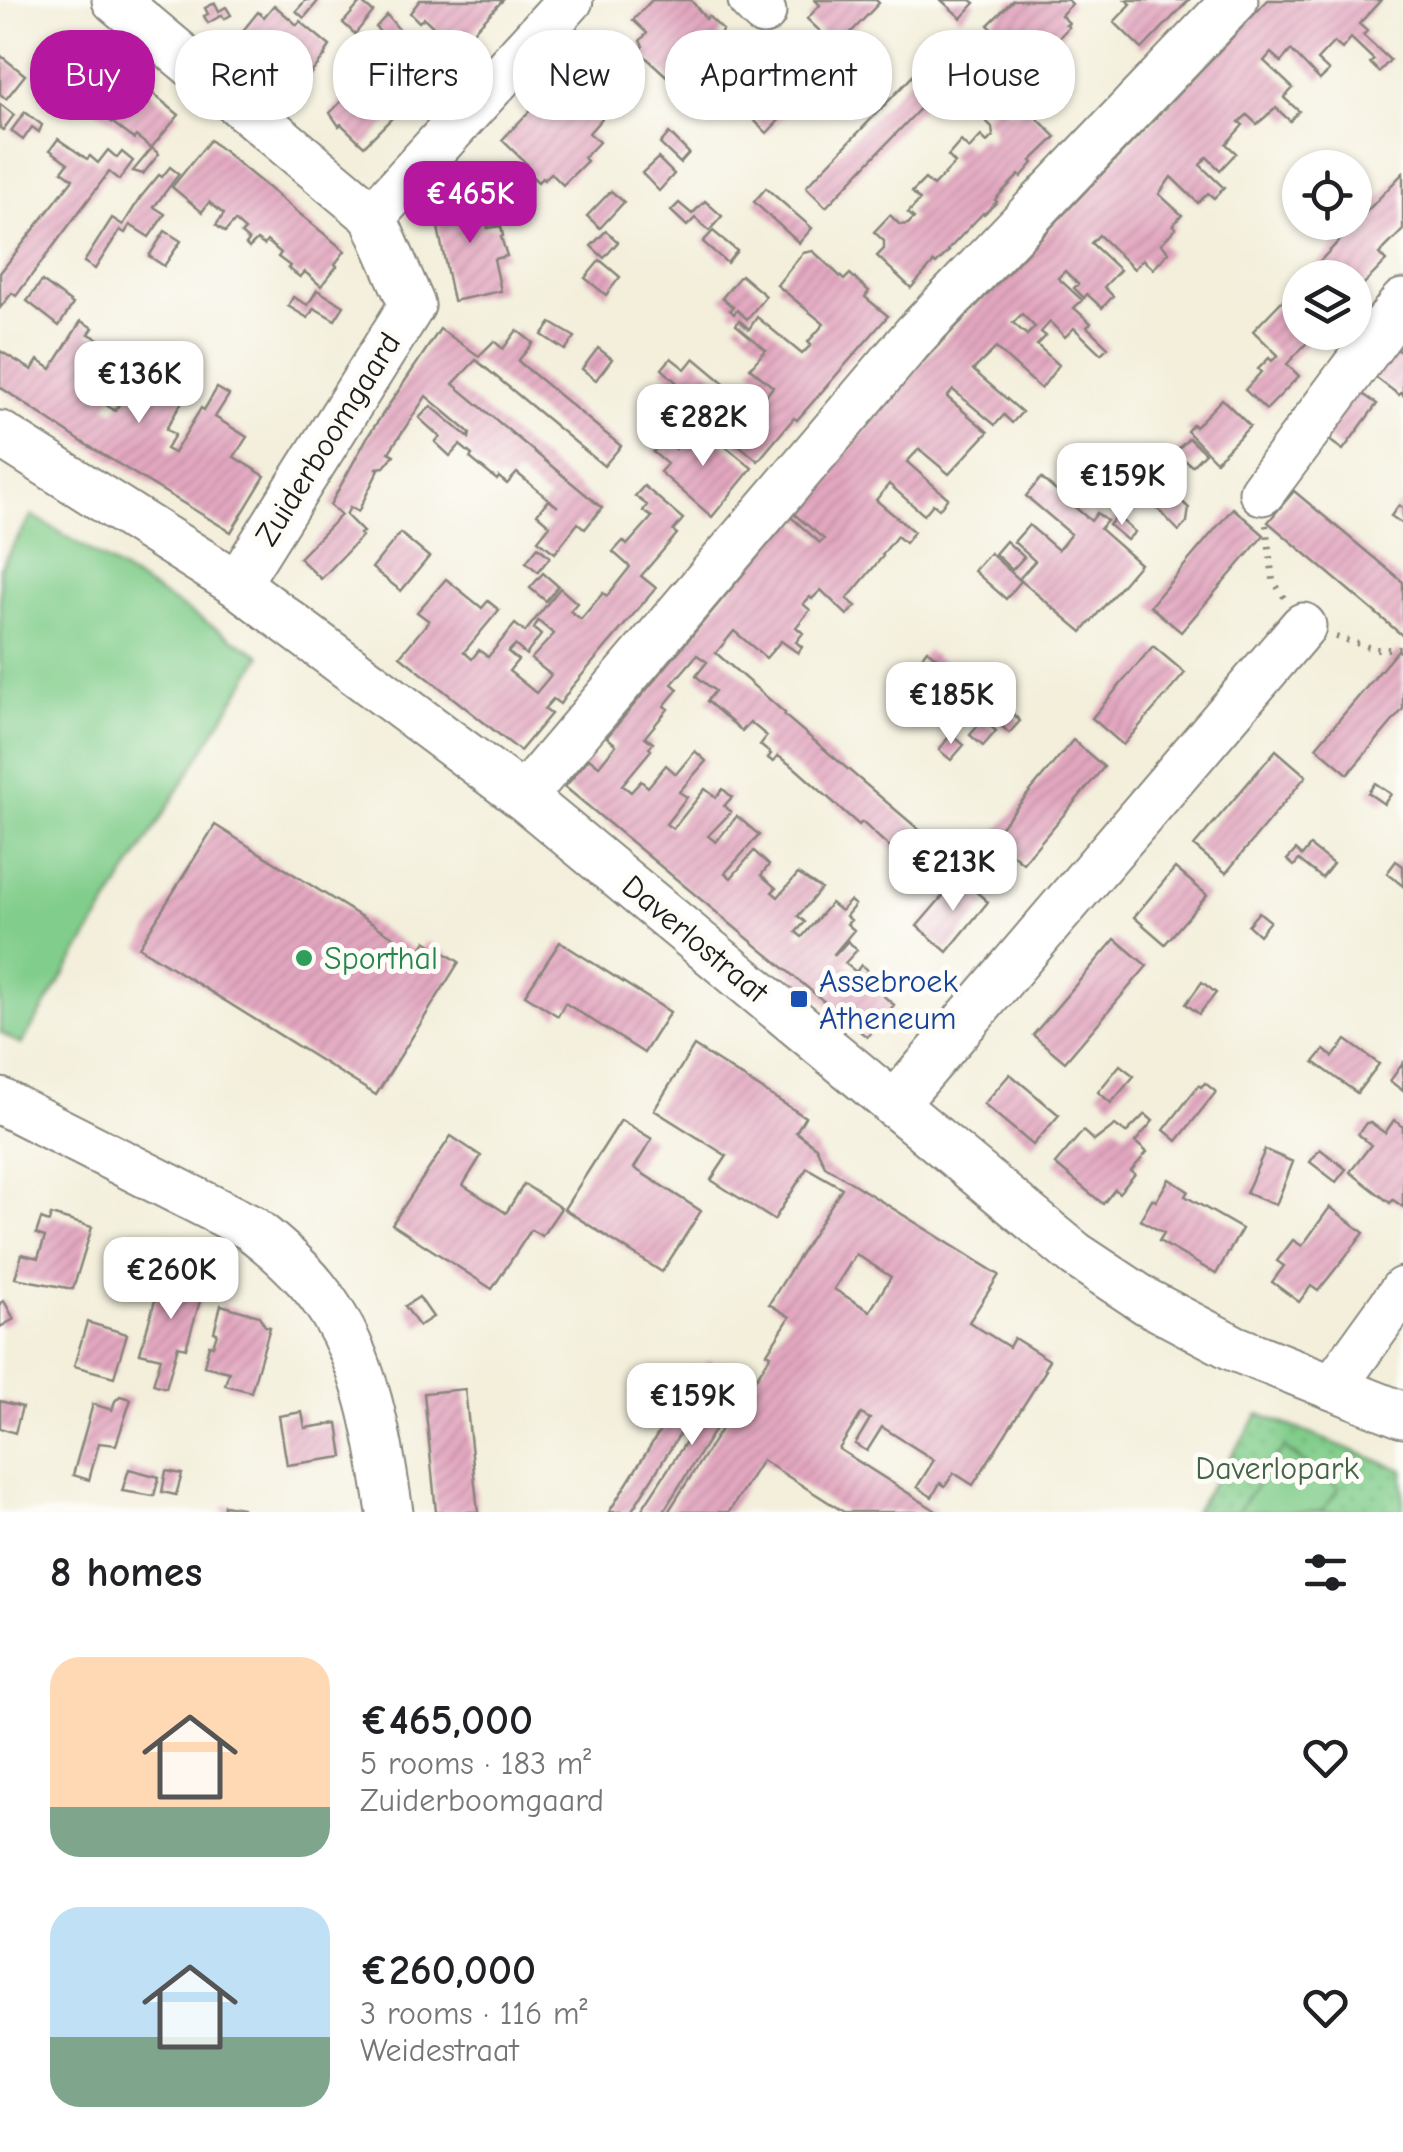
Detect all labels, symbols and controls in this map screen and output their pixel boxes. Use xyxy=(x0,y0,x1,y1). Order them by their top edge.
chip: Buy xyxy=(30,30,155,120)
chip: Rent xyxy=(175,30,313,120)
chip: Filters xyxy=(333,30,493,120)
chip: New xyxy=(513,30,645,120)
chip: Apartment xyxy=(665,30,892,120)
chip: House xyxy=(912,30,1075,120)
map controls xyxy=(1282,150,1372,350)
button: locate xyxy=(1282,150,1372,240)
pin: €465K xyxy=(400,161,540,246)
text: €465K xyxy=(426,175,514,212)
button: layers xyxy=(1282,260,1372,350)
street label: Zuiderboomgaard xyxy=(248,326,408,552)
pin: €136K xyxy=(69,341,209,426)
text: €136K xyxy=(96,355,182,392)
pin: €282K xyxy=(633,384,773,469)
text: €282K xyxy=(659,398,747,435)
pin: €159K xyxy=(1052,443,1192,528)
text: €159K xyxy=(1079,457,1165,494)
pin: €185K xyxy=(881,662,1021,747)
text: €185K xyxy=(908,676,994,713)
pin: €213K xyxy=(883,829,1023,914)
text: €213K xyxy=(911,843,995,880)
street label: Daverlostraat xyxy=(615,867,776,1011)
place label: Sporthal xyxy=(324,940,438,977)
marker: Sporthal xyxy=(293,947,315,969)
place label: Assebroek Atheneum xyxy=(819,963,958,1037)
marker: Assebroek Atheneum xyxy=(788,988,810,1010)
pin: €260K xyxy=(101,1237,241,1322)
text: €260K xyxy=(125,1251,217,1288)
pin: €159K xyxy=(622,1363,762,1448)
text: €159K xyxy=(649,1377,735,1414)
park label: Daverlopark xyxy=(1195,1450,1359,1487)
icon: filters xyxy=(1298,1545,1353,1600)
text: 8 homes xyxy=(50,1548,202,1597)
text: €465,000 xyxy=(360,1696,533,1745)
icon: home xyxy=(130,1697,250,1817)
icon: heart xyxy=(1298,1730,1353,1785)
text: 5 rooms · 183 m² xyxy=(360,1745,591,1782)
text: Zuiderboomgaard xyxy=(360,1782,604,1819)
text: €260,000 xyxy=(360,1946,536,1995)
icon: home xyxy=(130,1947,250,2067)
icon: heart xyxy=(1298,1980,1353,2035)
text: 3 rooms · 116 m² xyxy=(360,1995,588,2032)
text: Weidestraat xyxy=(360,2032,519,2069)

